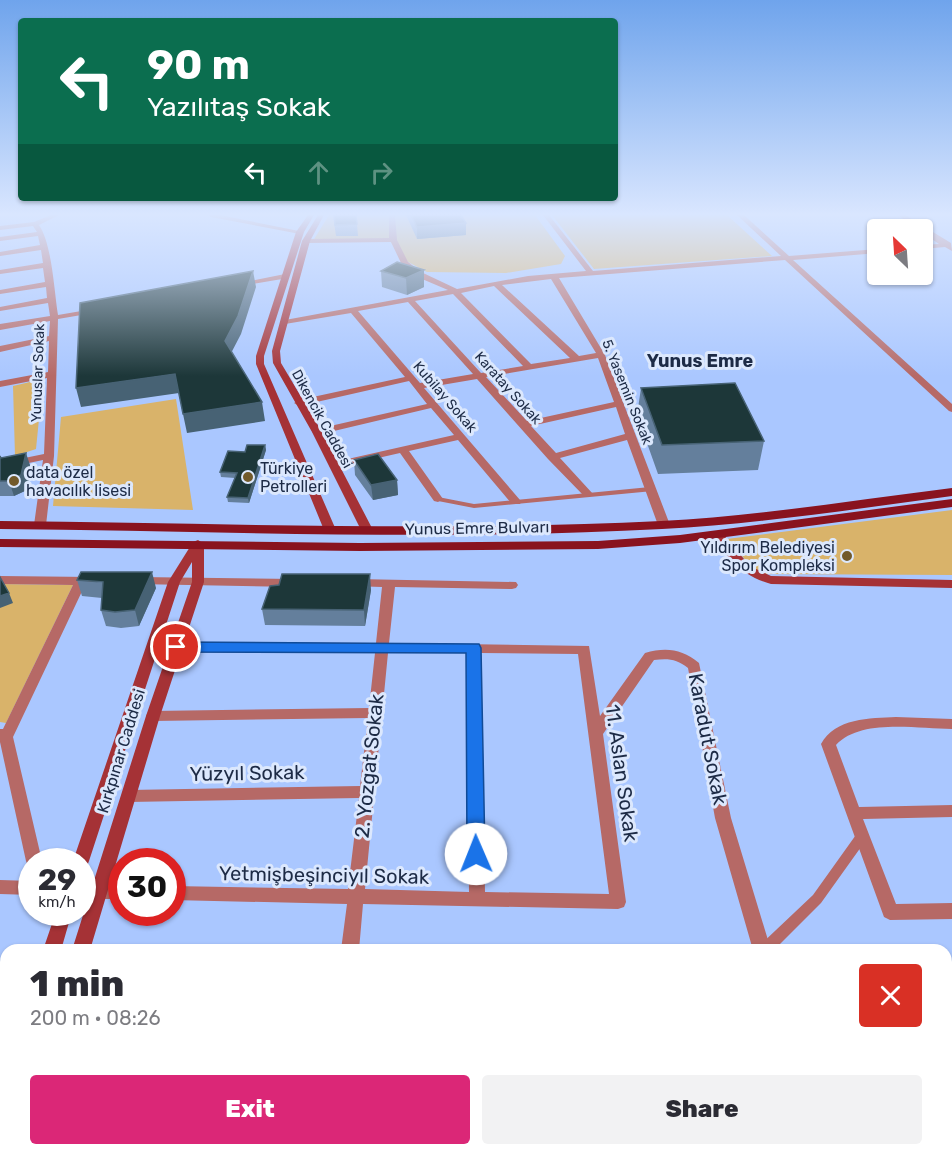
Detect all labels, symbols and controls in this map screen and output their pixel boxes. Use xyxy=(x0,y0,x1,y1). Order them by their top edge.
text: 90 m xyxy=(147,40,250,90)
icon: left xyxy=(48,42,126,120)
text: Yazılıtaş Sokak xyxy=(147,91,331,123)
icon: left xyxy=(239,156,272,189)
icon: ahead xyxy=(302,156,335,189)
icon: right xyxy=(365,156,398,189)
north arrow xyxy=(867,219,933,285)
map controls xyxy=(867,219,933,285)
street label: Yunuslar Sokak xyxy=(28,322,48,423)
street label: 5. Yasemin Sokak xyxy=(598,337,656,448)
street label: Karatay Sokak xyxy=(471,348,545,428)
district label: Yunus Emre xyxy=(647,350,753,372)
street label: Kubilay Sokak xyxy=(409,358,481,437)
street label: Dikencik Caddesi xyxy=(288,367,356,471)
place label: Türkiye Petrolleri xyxy=(260,459,327,496)
place label: data özel havacılık lisesi xyxy=(26,463,131,500)
marker: Türkiye Petrolleri xyxy=(241,470,255,484)
marker: data özel havacılık lisesi xyxy=(7,474,21,488)
street label: Yunus Emre Bulvarı xyxy=(405,517,549,539)
place label: Yıldırım Belediyesi Spor Kompleksi xyxy=(700,538,835,575)
marker: Yıldırım Belediyesi Spor Kompleksi xyxy=(840,549,854,563)
pin xyxy=(150,621,201,672)
icon: arrive xyxy=(159,630,192,663)
street label: Karadut Sokak xyxy=(683,671,733,807)
street label: Kırkpınar Caddesi xyxy=(93,687,149,815)
street label: 2. Yozgat Sokak xyxy=(349,692,389,839)
street label: 11. Aslan Sokak xyxy=(600,703,644,844)
street label: Yüzyıl Sokak xyxy=(189,760,305,786)
position arrow xyxy=(444,822,508,886)
speed limit sign: 30 xyxy=(108,848,186,926)
street label: Yetmişbeşinciyıl Sokak xyxy=(219,861,430,889)
text: 29 xyxy=(38,862,76,898)
text: km/h xyxy=(38,893,76,911)
text: 1 min xyxy=(30,962,124,1005)
button: close xyxy=(859,964,922,1027)
text: 200 m · 08:26 xyxy=(30,1006,161,1030)
button: Exit xyxy=(30,1075,470,1144)
button: Share xyxy=(482,1075,922,1144)

